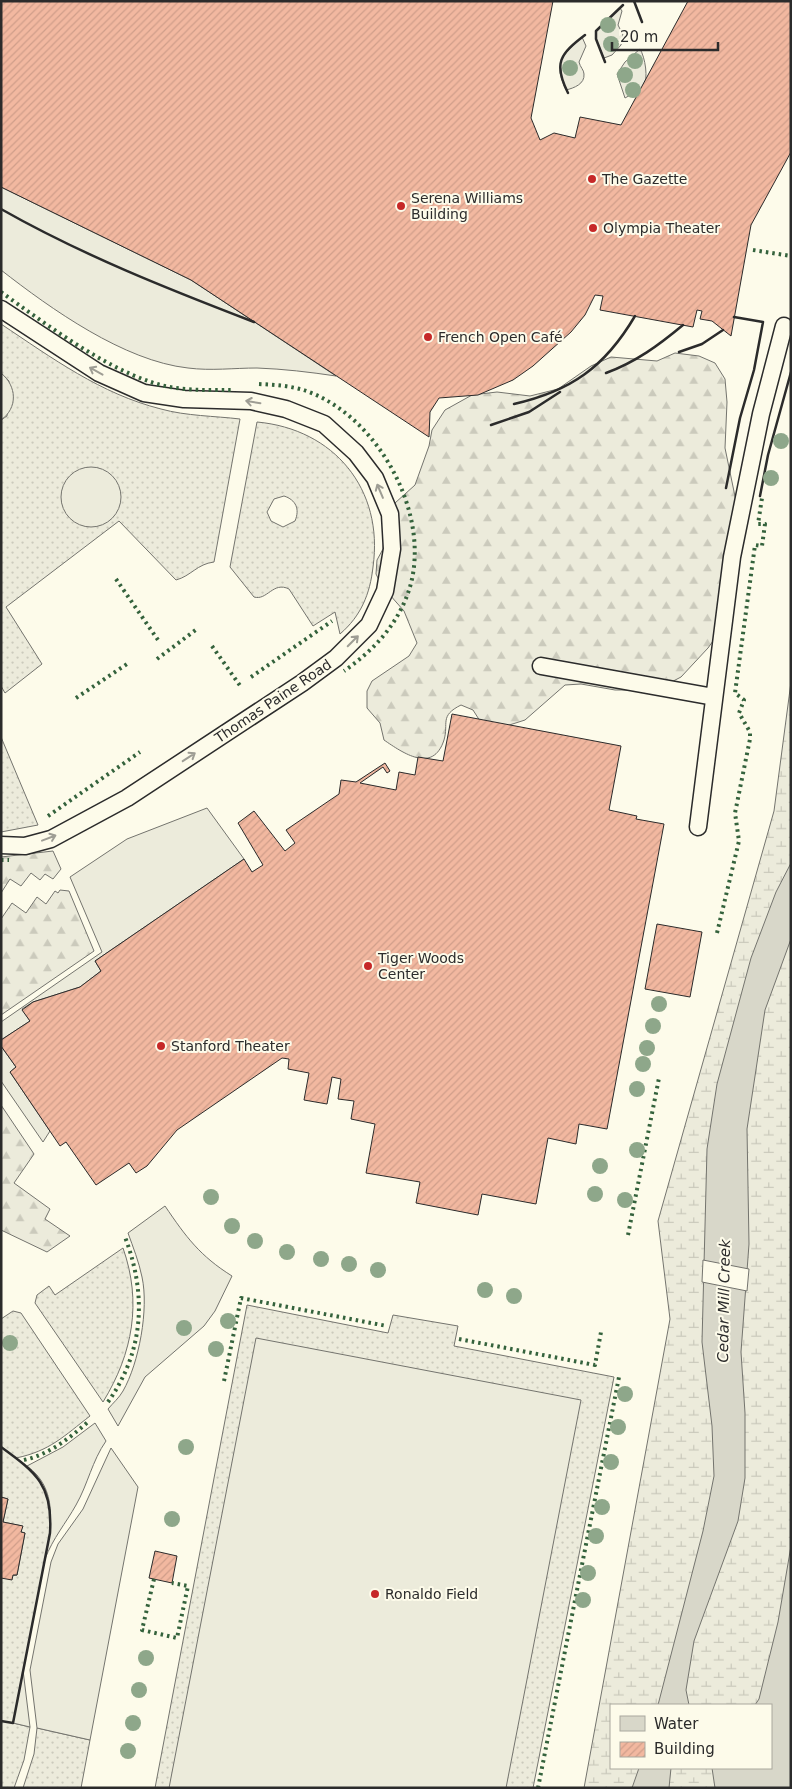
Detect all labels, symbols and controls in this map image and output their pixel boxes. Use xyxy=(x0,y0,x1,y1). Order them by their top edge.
scale bar xyxy=(612,20,718,52)
text: 20 m xyxy=(620,28,658,46)
place label: The Gazette xyxy=(601,171,687,187)
marker: The Gazette xyxy=(586,173,598,185)
place label: Serena Williams Building xyxy=(411,190,523,222)
marker: Serena Williams Building xyxy=(395,200,407,212)
place label: Olympia Theater xyxy=(603,220,720,236)
marker: Olympia Theater xyxy=(587,222,599,234)
place label: French Open Café xyxy=(438,329,563,345)
marker: French Open Café xyxy=(422,331,434,343)
one-way arrow xyxy=(89,366,104,376)
one-way arrow xyxy=(246,397,262,407)
one-way arrow xyxy=(375,484,384,499)
one-way arrow xyxy=(347,634,359,647)
street label: Thomas Paine Road xyxy=(211,656,334,747)
one-way arrow xyxy=(182,752,196,762)
one-way arrow xyxy=(41,833,56,842)
place label: Tiger Woods Center xyxy=(377,950,464,982)
marker: Tiger Woods Center xyxy=(362,960,374,972)
place label: Stanford Theater xyxy=(171,1038,290,1054)
marker: Stanford Theater xyxy=(155,1040,167,1052)
water label: Cedar Mill Creek xyxy=(714,1238,734,1363)
place label: Ronaldo Field xyxy=(385,1586,478,1602)
marker: Ronaldo Field xyxy=(369,1588,381,1600)
legend xyxy=(610,1704,772,1769)
text: Water xyxy=(654,1715,699,1733)
text: Building xyxy=(654,1740,715,1758)

